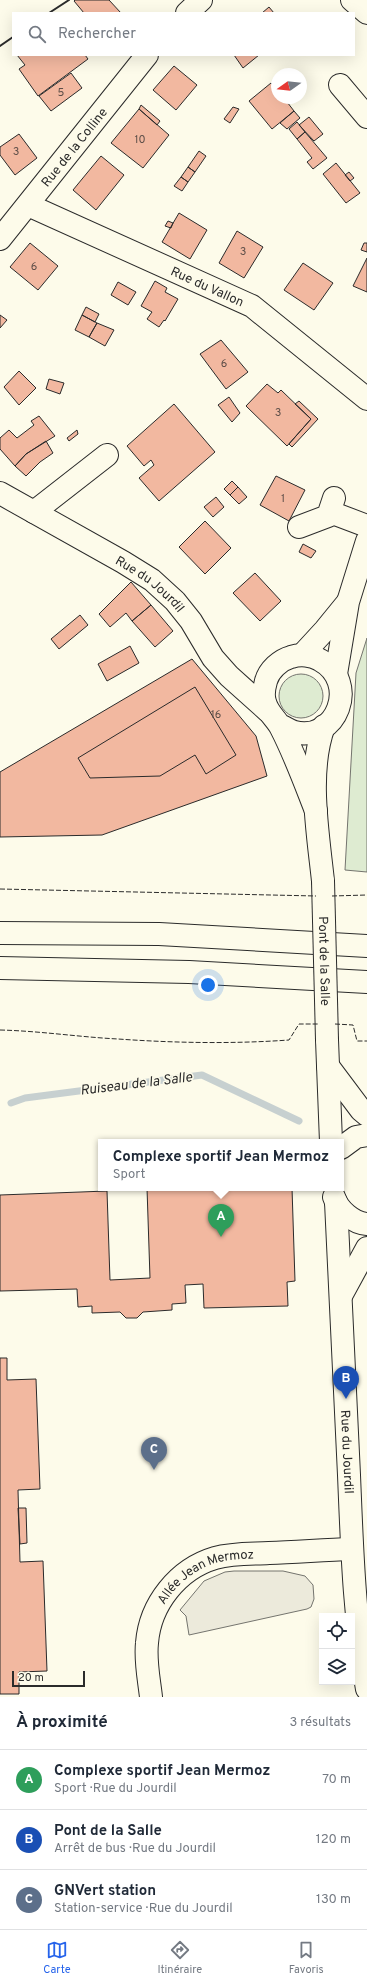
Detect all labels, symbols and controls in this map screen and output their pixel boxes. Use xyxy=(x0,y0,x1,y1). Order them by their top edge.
search box xyxy=(12,12,355,56)
icon: search xyxy=(26,23,48,45)
text: Rechercher xyxy=(58,25,136,44)
north arrow xyxy=(271,68,307,104)
house number: 5 xyxy=(58,86,65,100)
street label: Rue de la Colline xyxy=(39,105,112,191)
house number: 10 xyxy=(134,133,146,147)
house number: 3 xyxy=(13,145,19,159)
house number: 3 xyxy=(240,245,246,259)
house number: 6 xyxy=(31,260,37,274)
street label: Rue du Vallon xyxy=(168,264,246,311)
house number: 6 xyxy=(221,357,227,371)
house number: 3 xyxy=(275,406,281,420)
house number: 1 xyxy=(281,492,285,506)
street label: Rue du Jourdil xyxy=(112,553,187,616)
house number: 16 xyxy=(211,708,221,722)
street label: Pont de la Salle xyxy=(314,916,332,1006)
your location xyxy=(198,975,218,995)
water label: Ruiseau de la Salle xyxy=(79,1069,194,1100)
popup xyxy=(98,1139,344,1191)
text: Complexe sportif Jean Mermoz xyxy=(113,1148,329,1167)
text: Sport xyxy=(113,1167,145,1183)
pin: A xyxy=(208,1204,234,1237)
pin: B xyxy=(333,1366,359,1399)
street label: Rue du Jourdil xyxy=(336,1409,356,1494)
pin: C xyxy=(141,1437,167,1470)
street label: Allée Jean Mermoz xyxy=(155,1548,254,1608)
map controls xyxy=(319,1613,355,1685)
button: locate xyxy=(319,1613,355,1649)
button: layers xyxy=(319,1649,355,1685)
scale bar xyxy=(12,1669,85,1688)
text: 20 m xyxy=(18,1671,44,1685)
text: À proximité xyxy=(16,1712,108,1734)
text: 3 résultats xyxy=(289,1715,351,1731)
text: Complexe sportif Jean Mermoz xyxy=(54,1762,270,1781)
text: A xyxy=(24,1772,34,1788)
text: 70 m xyxy=(322,1772,351,1788)
text: Sport · Rue du Jourdil xyxy=(54,1781,177,1797)
text: Pont de la Salle xyxy=(54,1822,162,1841)
text: B xyxy=(25,1832,33,1848)
text: 120 m xyxy=(316,1832,351,1848)
text: Arrêt de bus · Rue du Jourdil xyxy=(54,1841,216,1857)
text: GNVert station xyxy=(54,1882,156,1901)
text: C xyxy=(25,1892,33,1908)
text: 130 m xyxy=(316,1892,351,1908)
text: Station-service · Rue du Jourdil xyxy=(54,1901,233,1917)
tab: Carte xyxy=(43,1939,71,1977)
tab: Itinéraire xyxy=(157,1939,202,1977)
tab: Favoris xyxy=(289,1939,324,1977)

